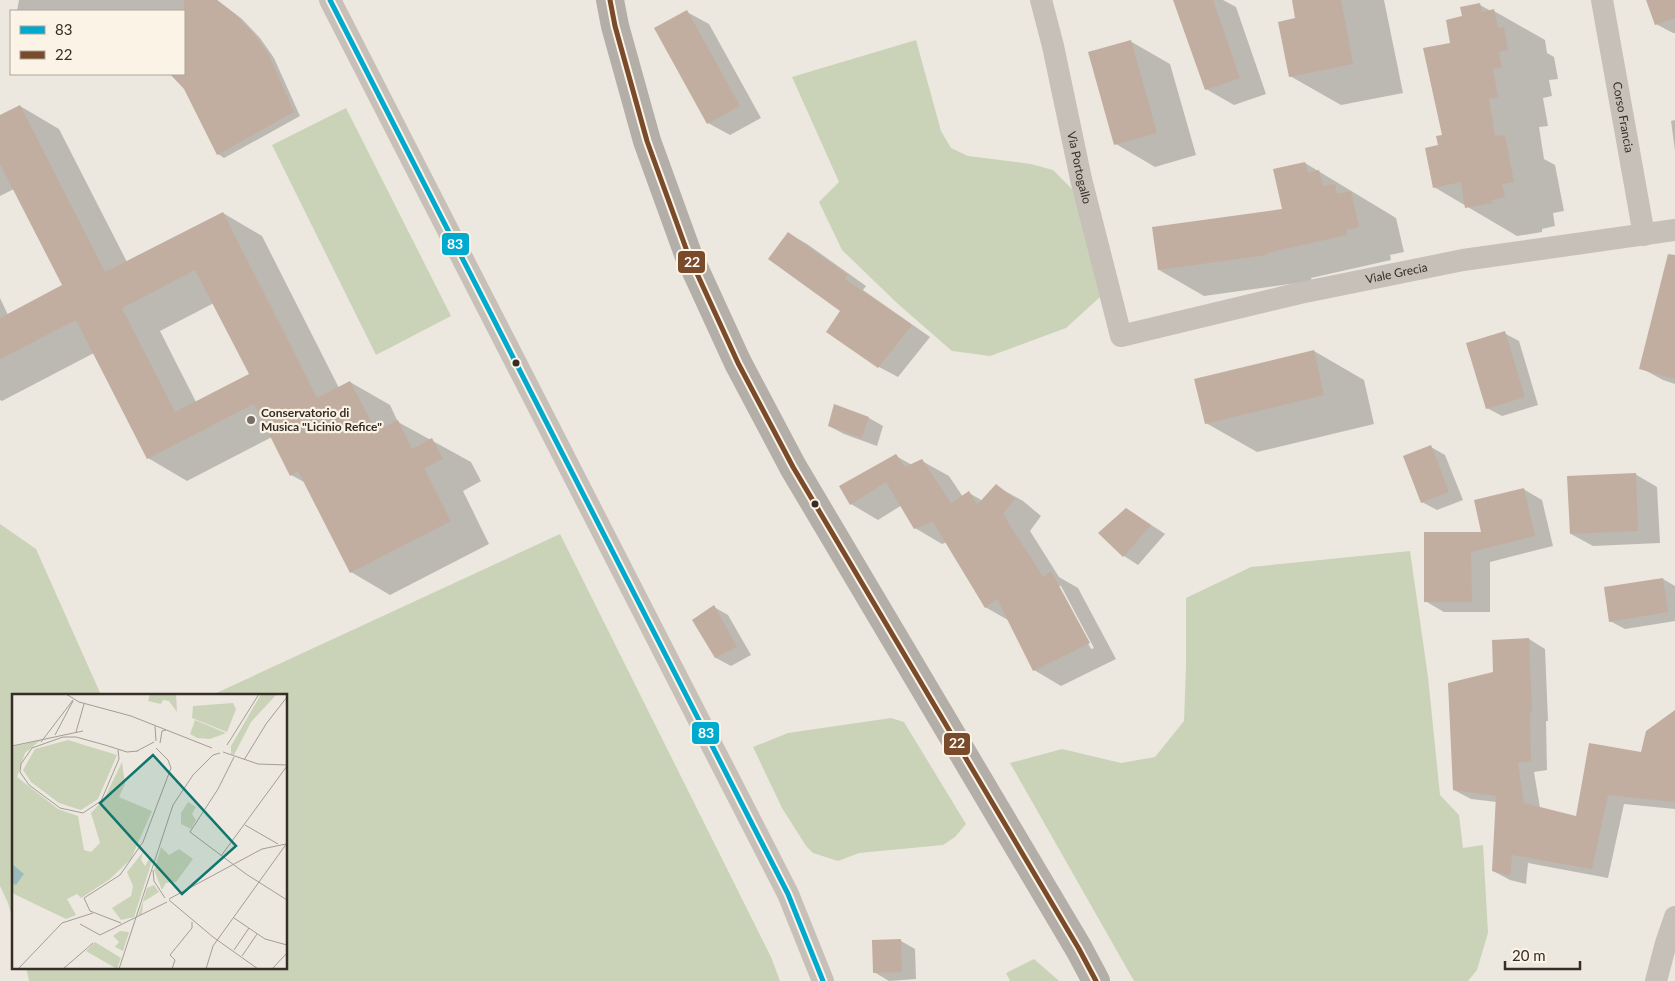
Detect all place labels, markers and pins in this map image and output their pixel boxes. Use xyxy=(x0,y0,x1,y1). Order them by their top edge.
unlabelled marker xyxy=(511,358,521,368)
place label: Conservatorio di Musica "Licinio Refice" xyxy=(261,405,382,434)
marker: Conservatorio di Musica "Licinio Refice" xyxy=(245,414,257,426)
unlabelled marker xyxy=(810,499,820,509)

